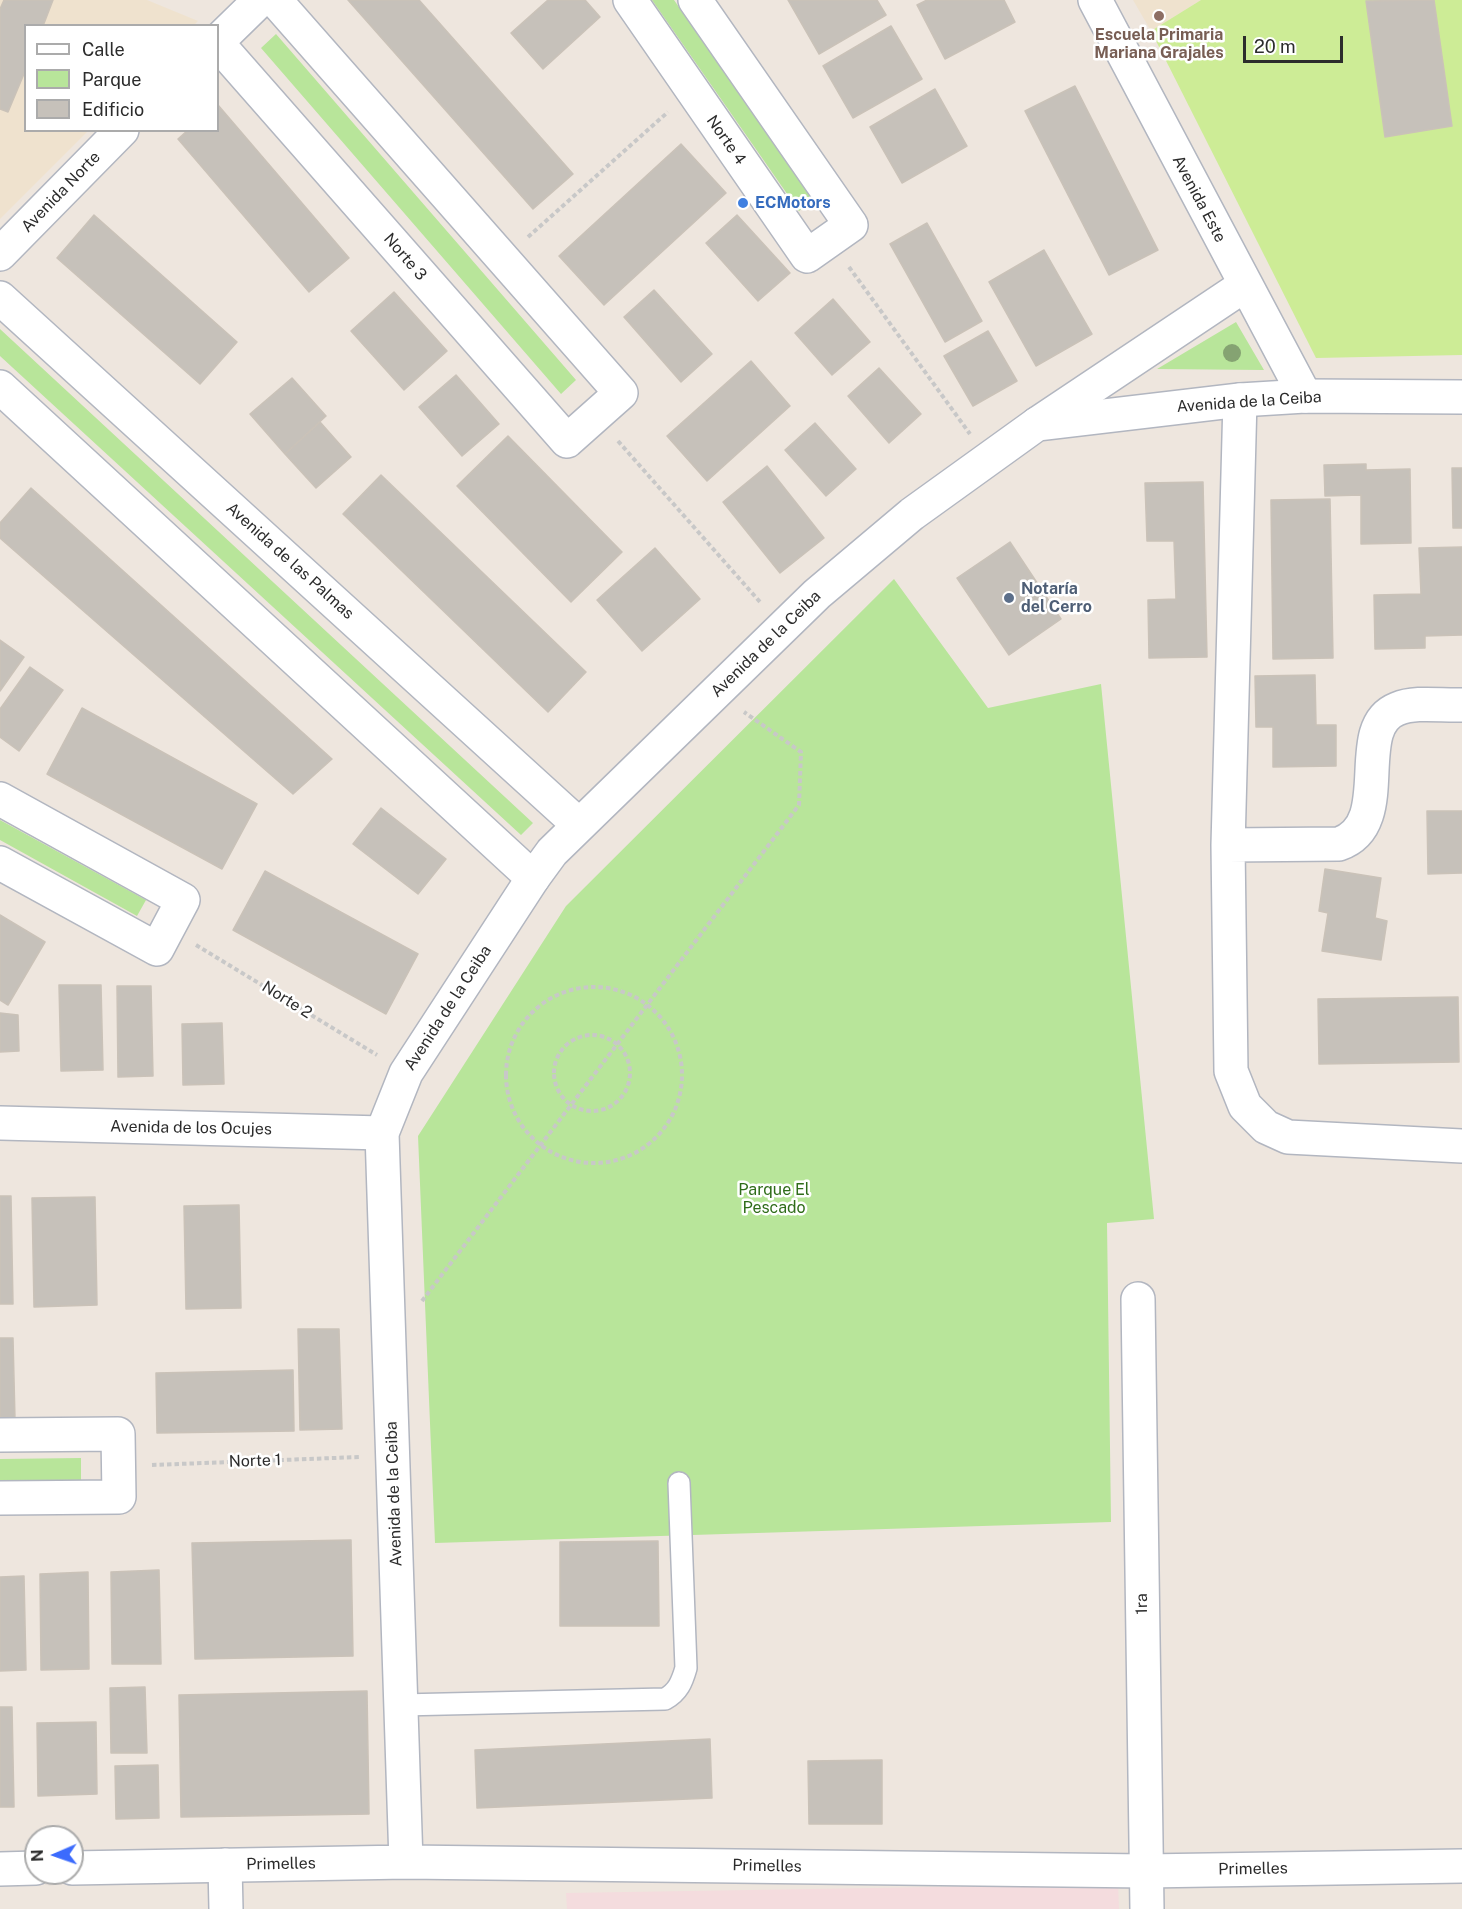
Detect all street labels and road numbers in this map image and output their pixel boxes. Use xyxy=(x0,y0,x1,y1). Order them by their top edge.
street label: Norte 4 xyxy=(702,112,750,168)
street label: Avenida Norte xyxy=(18,148,104,236)
street label: Avenida Este xyxy=(1168,152,1230,246)
street label: Norte 3 xyxy=(379,230,431,284)
street label: Avenida de la Ceiba xyxy=(1176,387,1322,417)
street label: Avenida de las Palmas xyxy=(222,499,358,623)
street label: Avenida de la Ceiba xyxy=(707,587,825,701)
street label: Avenida de la Ceiba xyxy=(400,942,496,1074)
street label: Norte 2 xyxy=(258,977,316,1023)
street label: Avenida de los Ocujes xyxy=(110,1117,272,1139)
street label: Avenida de la Ceiba xyxy=(382,1421,406,1567)
street label: Norte 1 xyxy=(228,1450,282,1472)
street label: 1ra xyxy=(1132,1593,1152,1615)
street label: Primelles xyxy=(246,1854,316,1874)
street label: Primelles xyxy=(732,1856,802,1876)
street label: Primelles xyxy=(1218,1859,1288,1879)

